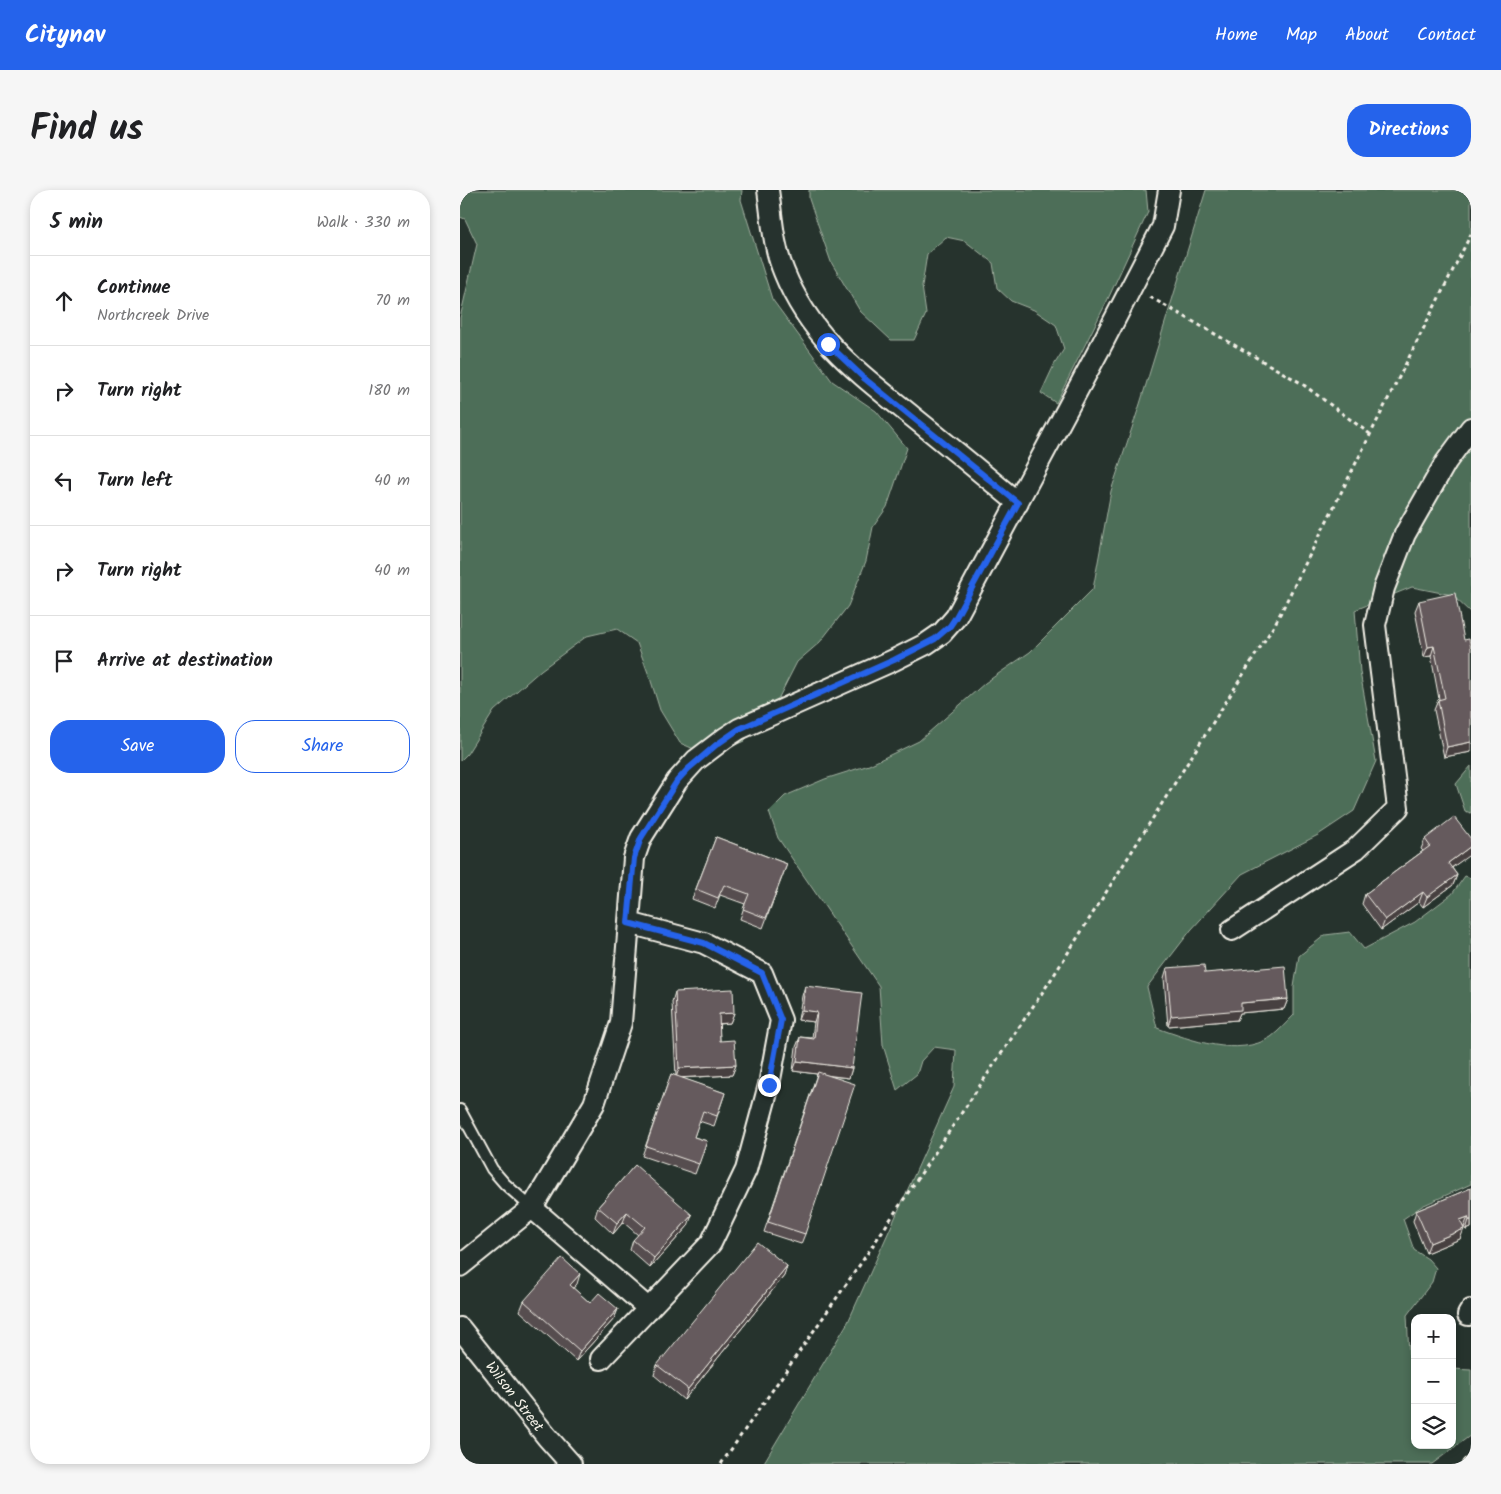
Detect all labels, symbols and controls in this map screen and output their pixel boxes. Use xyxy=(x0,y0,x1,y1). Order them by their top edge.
text: Citynav xyxy=(25,16,105,55)
text: Home xyxy=(1215,21,1258,50)
text: Map xyxy=(1286,21,1317,50)
text: About xyxy=(1345,21,1389,50)
text: Contact xyxy=(1417,21,1476,50)
text: Find us xyxy=(30,102,143,158)
button: Directions xyxy=(1347,104,1471,157)
text: 5 min xyxy=(50,206,103,239)
text: Walk · 330 m xyxy=(317,210,410,235)
text: Continue xyxy=(97,273,170,303)
icon: ahead xyxy=(50,287,78,315)
text: 70 m xyxy=(375,288,410,313)
text: Northcreek Drive xyxy=(97,303,209,328)
route start xyxy=(817,333,840,356)
text: Turn right xyxy=(97,376,182,406)
icon: right xyxy=(50,377,78,405)
text: 180 m xyxy=(368,378,410,403)
text: Turn left xyxy=(97,466,172,496)
icon: left xyxy=(50,467,78,495)
text: 40 m xyxy=(374,468,410,493)
text: Turn right xyxy=(97,556,182,586)
icon: right xyxy=(50,557,78,585)
text: 40 m xyxy=(374,558,410,583)
text: Arrive at destination xyxy=(97,646,273,676)
icon: arrive xyxy=(50,647,78,675)
button: Save xyxy=(50,720,225,773)
button: Share xyxy=(235,720,410,773)
route end xyxy=(758,1074,781,1097)
map controls xyxy=(1411,1314,1456,1449)
button: + xyxy=(1411,1314,1456,1359)
street label: Wilson Street xyxy=(479,1356,549,1438)
button: − xyxy=(1411,1359,1456,1404)
button: layers xyxy=(1411,1404,1456,1449)

